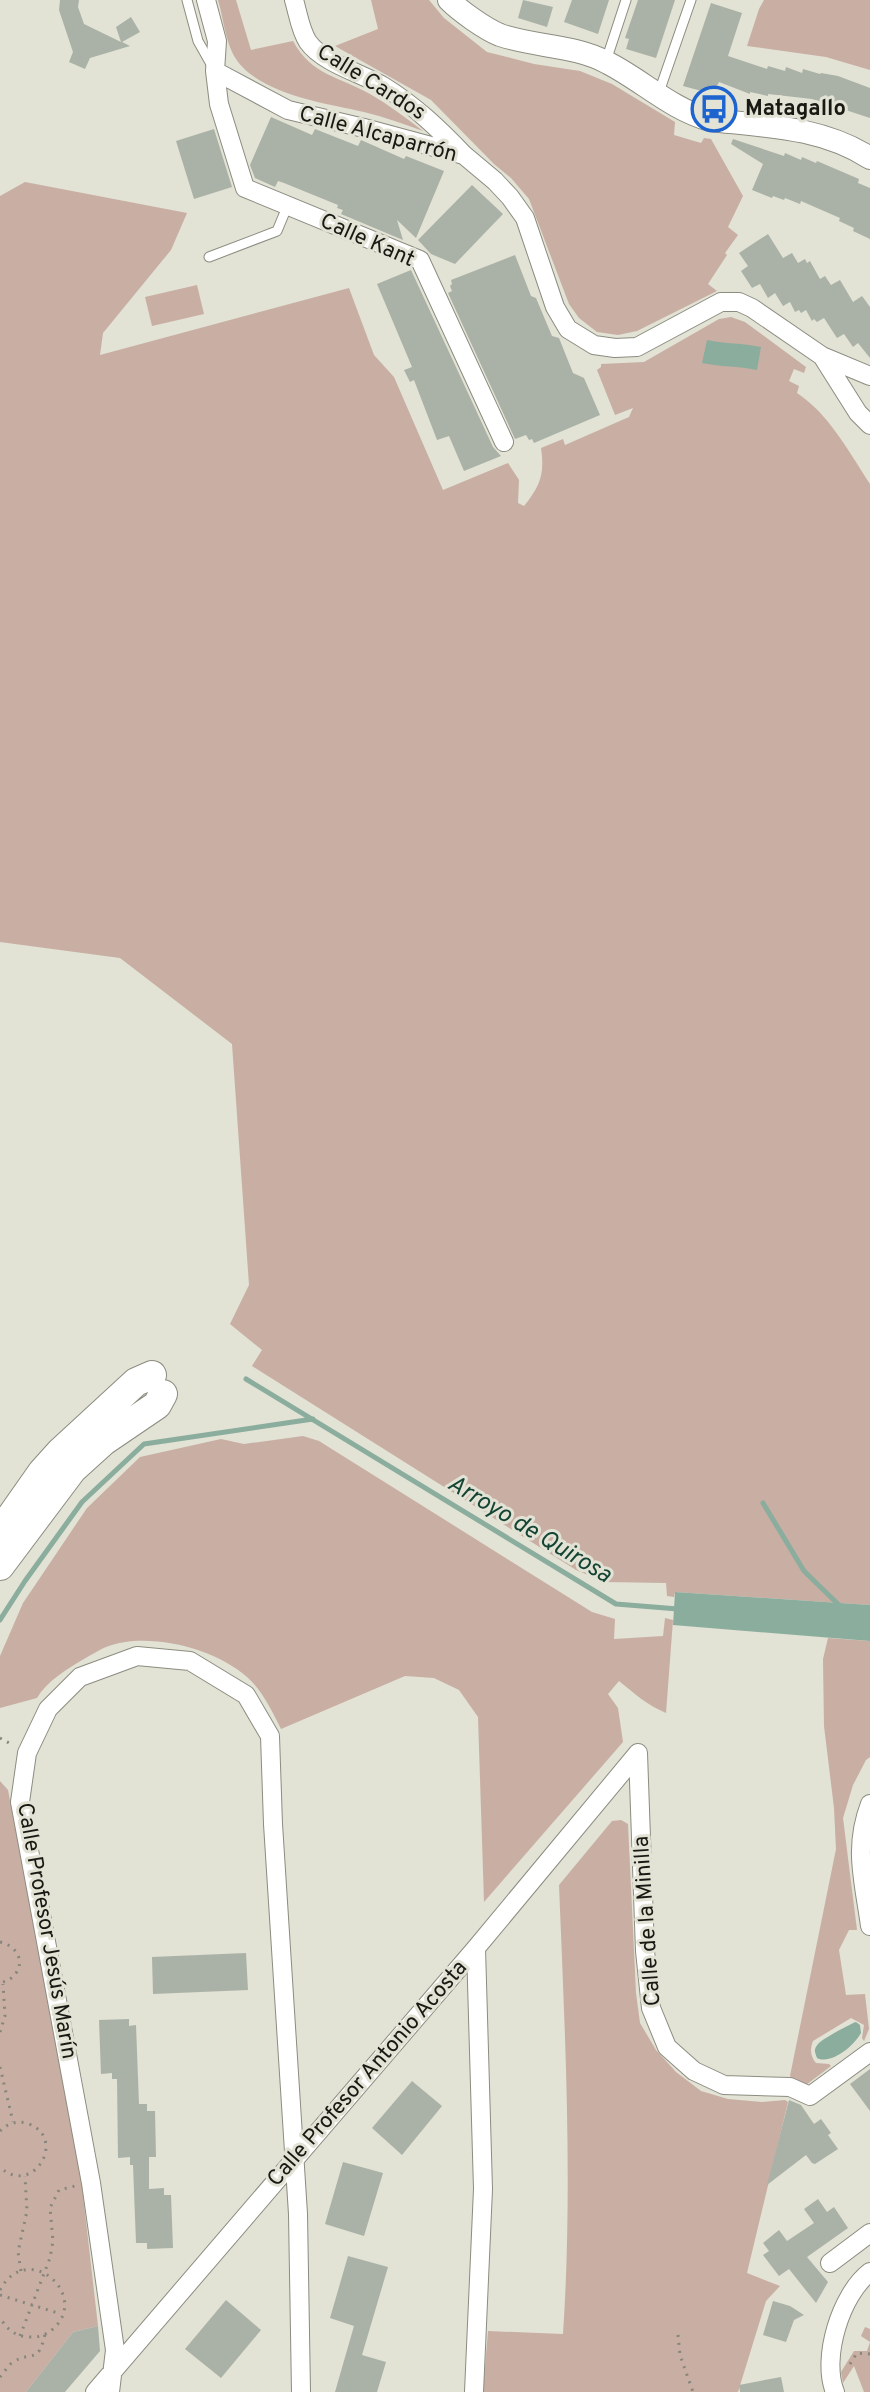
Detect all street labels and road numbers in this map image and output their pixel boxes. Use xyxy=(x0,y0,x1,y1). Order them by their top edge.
street label: Calle Cardos xyxy=(312,39,430,127)
street label: Calle Alcaparrón xyxy=(296,101,460,169)
street label: Calle Kant xyxy=(315,208,419,274)
street label: Calle Profesor Jesús Marín xyxy=(10,1801,82,2061)
street label: Calle de la Minilla xyxy=(629,1835,667,2007)
street label: Calle Profesor Antonio Acosta xyxy=(262,1955,474,2193)

